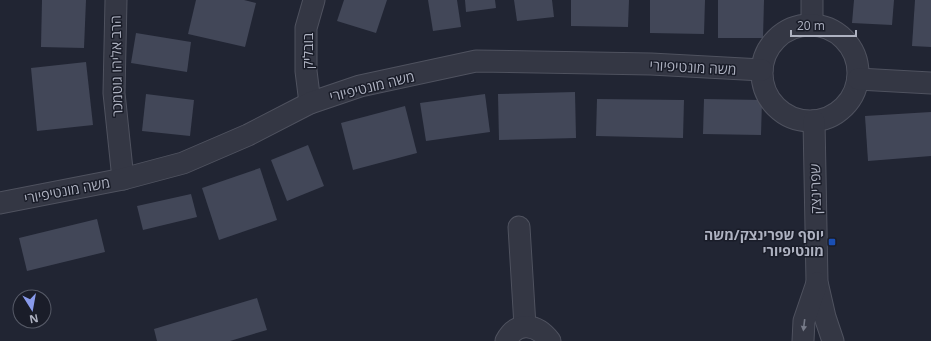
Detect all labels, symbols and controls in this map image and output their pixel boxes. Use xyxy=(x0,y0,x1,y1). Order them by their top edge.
scale bar xyxy=(791,12,856,38)
street label: הרב אליהו גוטמכר xyxy=(106,15,126,117)
text: 20 m xyxy=(797,17,825,34)
street label: בובליק xyxy=(298,32,317,69)
street label: משה מונטיפיורי xyxy=(649,55,737,79)
street label: משה מונטיפיורי xyxy=(327,66,417,106)
street label: שפרינצק xyxy=(805,163,825,215)
street label: משה מונטיפיורי xyxy=(22,172,112,208)
place label: יוסף שפרינצק/משה מונטיפיורי xyxy=(704,225,824,260)
marker: יוסף שפרינצק/משה מונטיפיורי xyxy=(827,237,837,247)
north arrow xyxy=(12,289,52,329)
text: N xyxy=(28,311,40,328)
one-way arrow xyxy=(801,319,807,331)

